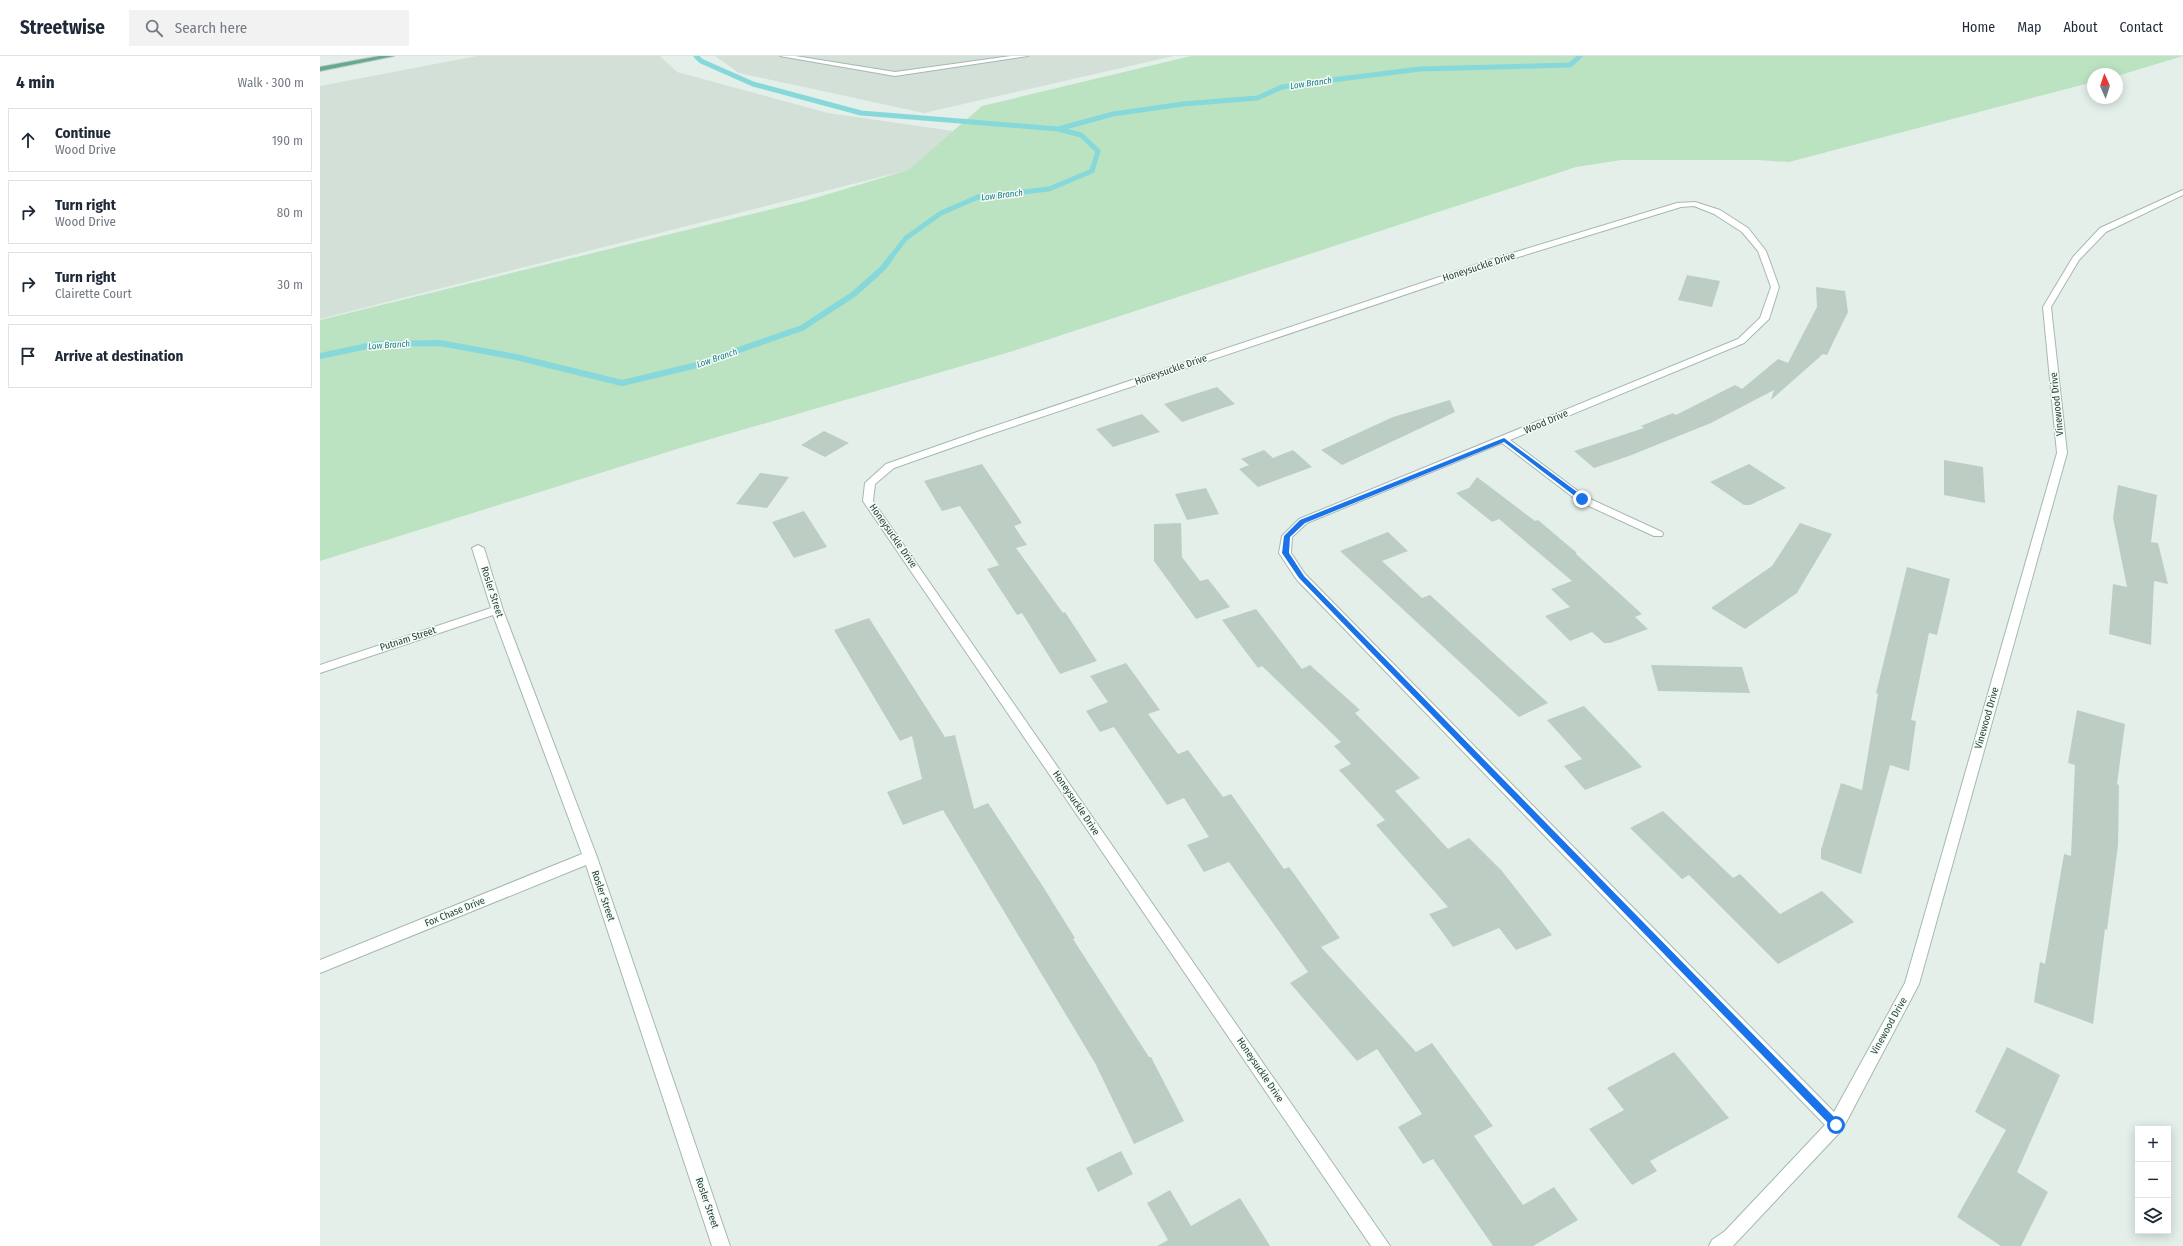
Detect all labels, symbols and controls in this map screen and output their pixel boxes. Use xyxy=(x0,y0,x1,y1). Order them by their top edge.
search box xyxy=(129,10,409,46)
text: Streetwise xyxy=(20,16,105,39)
icon: search xyxy=(143,17,165,39)
text: Search here xyxy=(175,19,247,37)
text: Home xyxy=(1962,19,1995,36)
text: Map xyxy=(2017,19,2041,36)
text: About xyxy=(2063,19,2098,36)
text: Contact xyxy=(2120,19,2163,36)
north arrow xyxy=(2087,68,2123,104)
text: 4 min xyxy=(16,72,55,93)
text: Walk · 300 m xyxy=(238,75,304,90)
water label: Low Branch xyxy=(1289,75,1333,91)
text: Continue xyxy=(55,124,111,142)
icon: ahead xyxy=(17,129,39,151)
text: 190 m xyxy=(272,133,303,148)
text: Wood Drive xyxy=(55,142,116,157)
water label: Low Branch xyxy=(980,187,1024,203)
text: Turn right xyxy=(55,196,116,214)
icon: right xyxy=(17,201,39,223)
text: 80 m xyxy=(277,205,303,220)
text: Wood Drive xyxy=(55,214,116,229)
street label: Honeysuckle Drive xyxy=(1441,250,1517,284)
text: Turn right xyxy=(55,268,116,286)
icon: right xyxy=(17,273,39,295)
text: 30 m xyxy=(277,277,303,292)
text: Clairette Court xyxy=(55,286,132,301)
water label: Low Branch xyxy=(368,339,411,351)
icon: arrive xyxy=(17,345,39,367)
water label: Low Branch xyxy=(695,346,739,370)
text: Arrive at destination xyxy=(55,347,183,365)
street label: Honeysuckle Drive xyxy=(1133,352,1209,388)
street label: Vinewood Drive xyxy=(2048,372,2066,436)
street label: Wood Drive xyxy=(1522,407,1570,437)
route end xyxy=(1573,490,1591,508)
street label: Honeysuckle Drive xyxy=(866,502,920,570)
street label: Rosler Street xyxy=(478,565,506,620)
street label: Putnam Street xyxy=(378,624,438,654)
street label: Vinewood Drive xyxy=(1972,686,2002,750)
street label: Honeysuckle Drive xyxy=(1050,768,1102,838)
street label: Rosler Street xyxy=(589,869,618,924)
street label: Fox Chase Drive xyxy=(423,894,487,930)
street label: Vinewood Drive xyxy=(1868,995,1910,1057)
street label: Honeysuckle Drive xyxy=(1234,1035,1286,1105)
route start xyxy=(1827,1116,1845,1134)
map controls xyxy=(2135,1126,2171,1234)
button: + xyxy=(2135,1126,2171,1162)
button: − xyxy=(2135,1162,2171,1198)
street label: Rosler Street xyxy=(693,1176,722,1231)
button: layers xyxy=(2135,1198,2171,1234)

